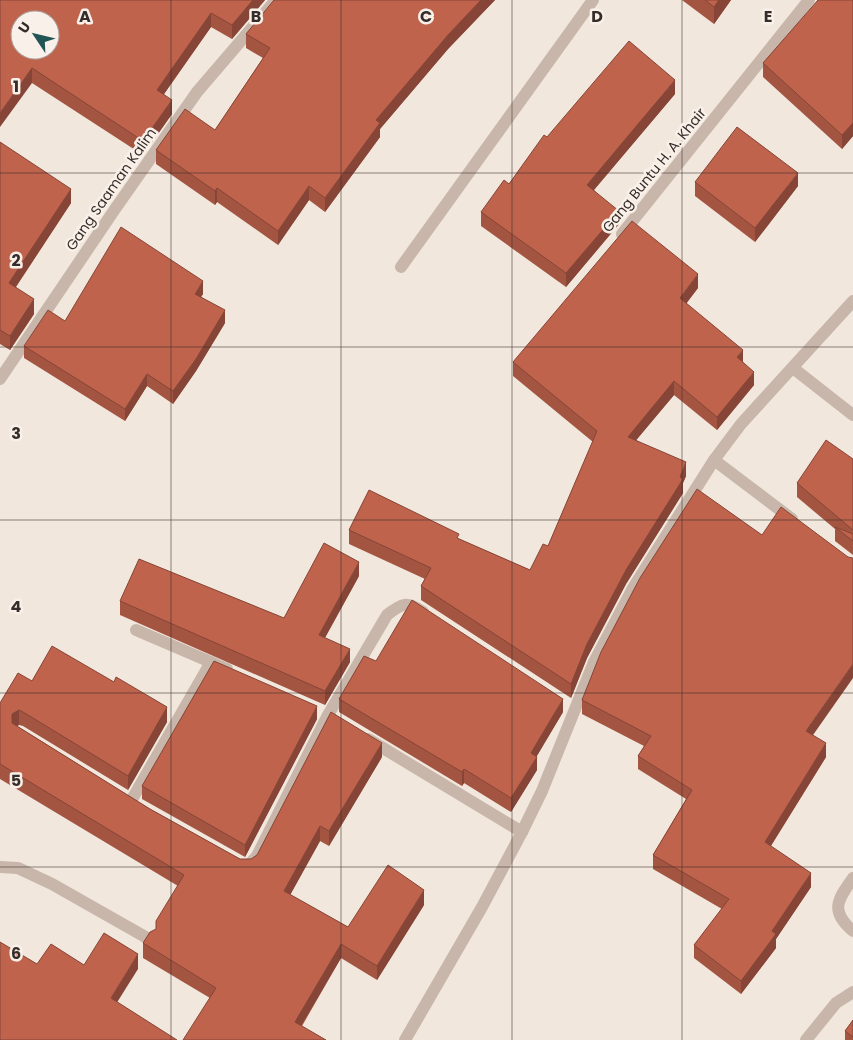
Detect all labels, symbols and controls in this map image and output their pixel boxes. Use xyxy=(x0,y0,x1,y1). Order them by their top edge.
text: A xyxy=(79,5,91,28)
text: B xyxy=(251,5,261,28)
text: C xyxy=(420,5,432,28)
text: D xyxy=(591,5,603,28)
text: E xyxy=(764,5,772,28)
north arrow xyxy=(10,10,60,60)
text: U xyxy=(13,18,35,37)
text: 1 xyxy=(13,75,19,98)
street label: Gang Buntu H. A. Khair xyxy=(598,104,710,236)
street label: Gang Saaman Kalim xyxy=(61,124,161,254)
text: 2 xyxy=(11,249,21,272)
text: 3 xyxy=(11,422,21,445)
text: 4 xyxy=(11,595,22,618)
text: 5 xyxy=(11,769,21,792)
text: 6 xyxy=(11,942,21,965)

